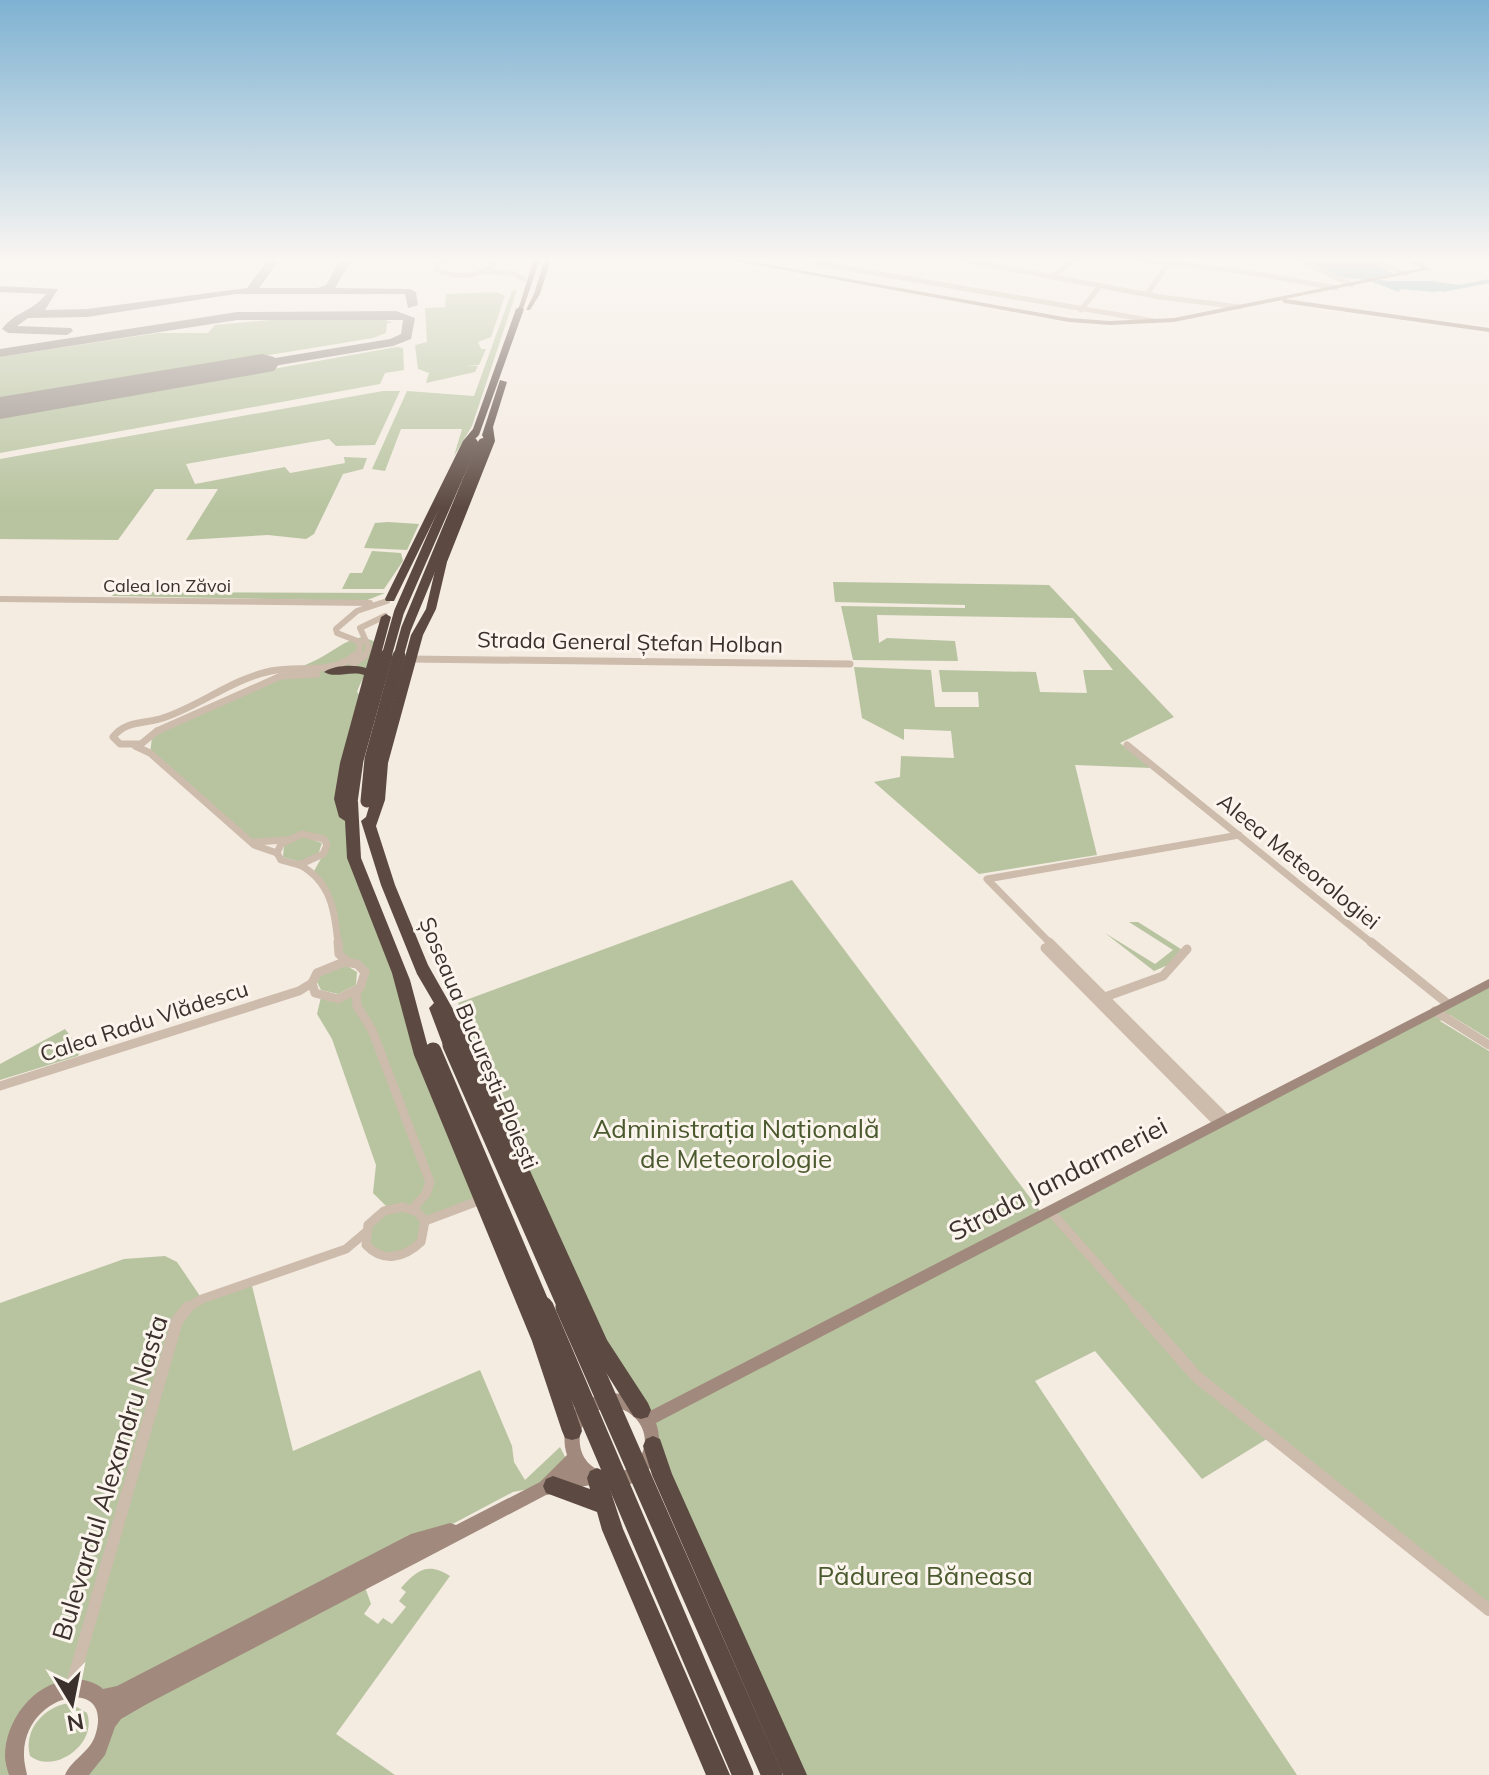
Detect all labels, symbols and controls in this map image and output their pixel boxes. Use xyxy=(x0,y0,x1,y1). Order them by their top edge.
street label: Calea Ion Zăvoi xyxy=(103,574,231,597)
street label: Strada General Ștefan Holban xyxy=(477,625,783,659)
street label: Aleea Meteorologiei xyxy=(1212,787,1386,935)
street label: Șoseaua București-Ploiești xyxy=(413,913,545,1173)
street label: Calea Radu Vlădescu xyxy=(36,974,252,1068)
street label: Strada Jandarmeriei xyxy=(943,1109,1173,1248)
park label: Administrația Națională de Meteorologie xyxy=(592,1112,880,1175)
street label: Bulevardul Alexandru Nasta xyxy=(44,1311,175,1644)
park label: Pădurea Băneasa xyxy=(817,1559,1033,1592)
north arrow xyxy=(32,1663,112,1743)
text: N xyxy=(65,1707,86,1738)

